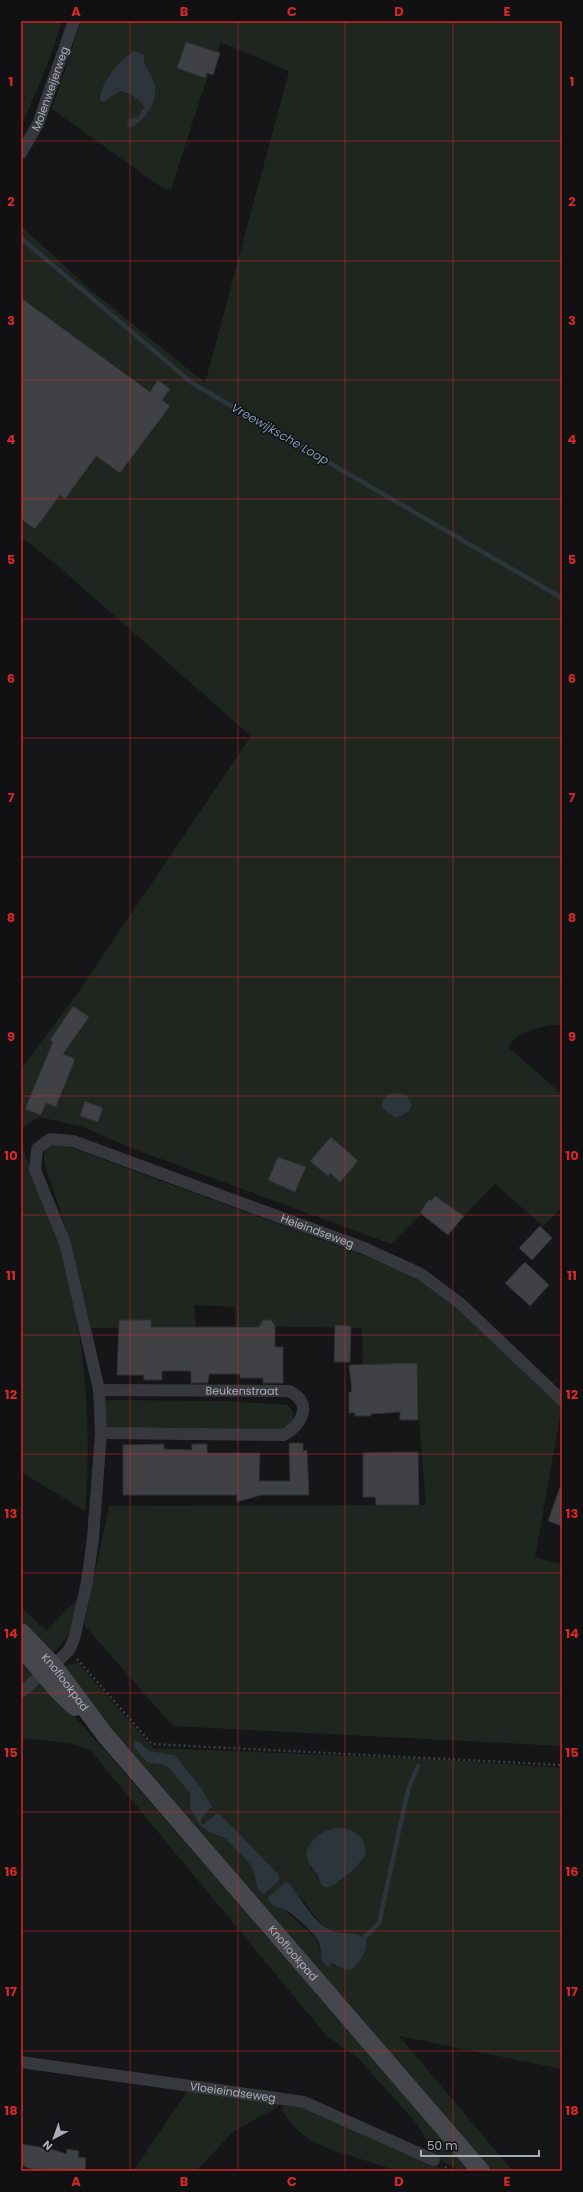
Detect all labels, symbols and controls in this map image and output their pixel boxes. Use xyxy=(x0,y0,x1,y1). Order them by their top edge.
text: A xyxy=(71,2,81,21)
text: B xyxy=(180,2,189,21)
text: C xyxy=(287,2,297,21)
text: D xyxy=(394,2,404,21)
text: E xyxy=(503,2,511,21)
street label: Molenweijerweg xyxy=(28,44,73,134)
text: 1 xyxy=(9,72,13,91)
text: 1 xyxy=(570,72,574,91)
text: 2 xyxy=(7,192,15,211)
text: 2 xyxy=(568,192,576,211)
text: 3 xyxy=(7,311,15,330)
text: 3 xyxy=(568,311,576,330)
water label: Vreewijksche Loop xyxy=(228,399,332,469)
text: 4 xyxy=(7,430,16,449)
text: 4 xyxy=(568,430,577,449)
text: 5 xyxy=(7,550,15,569)
text: 5 xyxy=(568,550,576,569)
text: 6 xyxy=(7,669,15,688)
text: 6 xyxy=(568,669,576,688)
text: 7 xyxy=(8,788,15,807)
text: 7 xyxy=(569,788,576,807)
text: 8 xyxy=(7,908,15,927)
text: 8 xyxy=(568,908,576,927)
text: 9 xyxy=(7,1027,15,1046)
text: 9 xyxy=(568,1027,576,1046)
text: 10 xyxy=(4,1146,18,1165)
text: 10 xyxy=(565,1146,579,1165)
street label: Heieindseweg xyxy=(279,1210,356,1252)
text: 11 xyxy=(6,1266,16,1285)
text: 11 xyxy=(567,1266,577,1285)
street label: Beukenstraat xyxy=(205,1383,279,1399)
text: 12 xyxy=(5,1385,18,1404)
text: 12 xyxy=(566,1385,579,1404)
text: 13 xyxy=(5,1504,18,1523)
text: 13 xyxy=(566,1504,579,1523)
text: 14 xyxy=(4,1624,18,1643)
text: 14 xyxy=(565,1624,579,1643)
street label: Knoflookpad xyxy=(38,1650,93,1714)
text: 15 xyxy=(4,1743,18,1762)
text: 15 xyxy=(565,1743,579,1762)
text: 16 xyxy=(4,1862,18,1881)
text: 16 xyxy=(565,1862,579,1881)
street label: Knoflookpad xyxy=(264,1922,322,1984)
text: 17 xyxy=(5,1982,17,2001)
text: 17 xyxy=(566,1982,578,2001)
street label: Vloeieindseweg xyxy=(189,2078,277,2106)
text: 18 xyxy=(4,2101,18,2120)
text: 18 xyxy=(565,2101,579,2120)
north arrow xyxy=(34,2118,74,2158)
scale bar xyxy=(421,2132,539,2158)
text: N xyxy=(39,2137,56,2154)
text: 50 m xyxy=(427,2137,458,2154)
text: A xyxy=(71,2172,81,2191)
text: B xyxy=(180,2172,189,2191)
text: C xyxy=(287,2172,297,2191)
text: D xyxy=(394,2172,404,2191)
text: E xyxy=(503,2172,511,2191)

